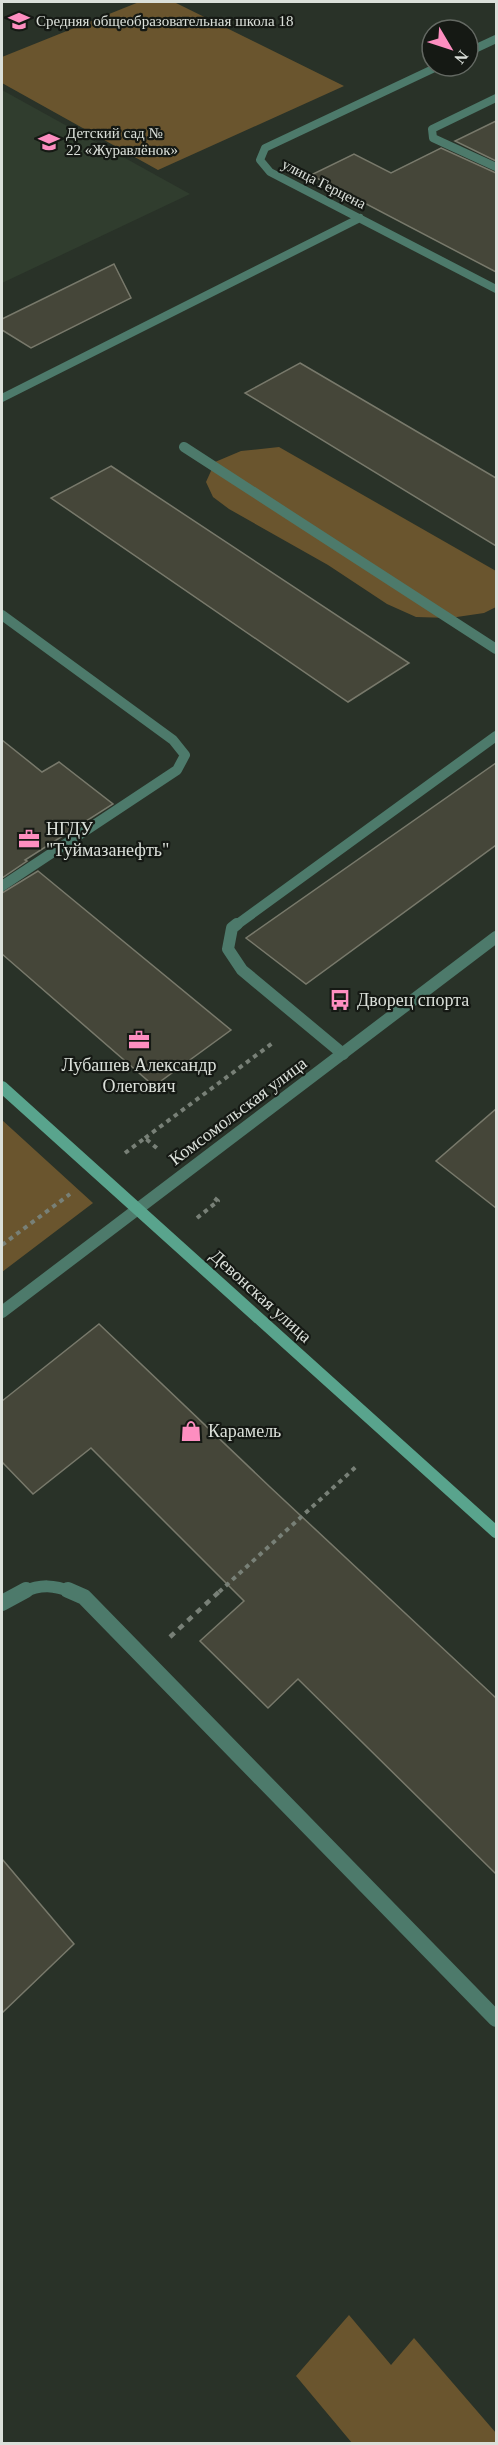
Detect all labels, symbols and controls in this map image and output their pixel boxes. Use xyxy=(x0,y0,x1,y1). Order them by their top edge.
school or university icon: Средняя общеобразовательная школа 18 xyxy=(7,9,31,33)
place label: Средняя общеобразовательная школа 18 xyxy=(36,13,293,29)
north arrow xyxy=(420,18,480,78)
text: N xyxy=(451,47,472,67)
place label: Детский сад № 22 «Журавлёнок» xyxy=(66,125,178,158)
school or university icon: Детский сад № 22 «Журавлёнок» xyxy=(37,130,61,154)
street label: улица Герцена xyxy=(279,156,369,212)
place label: НГДУ "Туймазанефть" xyxy=(46,819,169,860)
office icon: НГДУ "Туймазанефть" xyxy=(17,827,41,851)
bus stop icon: Дворец спорта xyxy=(328,988,352,1012)
place label: Дворец спорта xyxy=(357,990,469,1010)
office icon: Лубашев Александр Олегович xyxy=(127,1028,151,1052)
street label: Комсомольская улица xyxy=(165,1053,311,1169)
place label: Лубашев Александр Олегович xyxy=(62,1055,216,1096)
street label: Девонская улица xyxy=(206,1245,316,1347)
shop icon: Карамель xyxy=(179,1419,203,1443)
place label: Карамель xyxy=(208,1421,281,1441)

